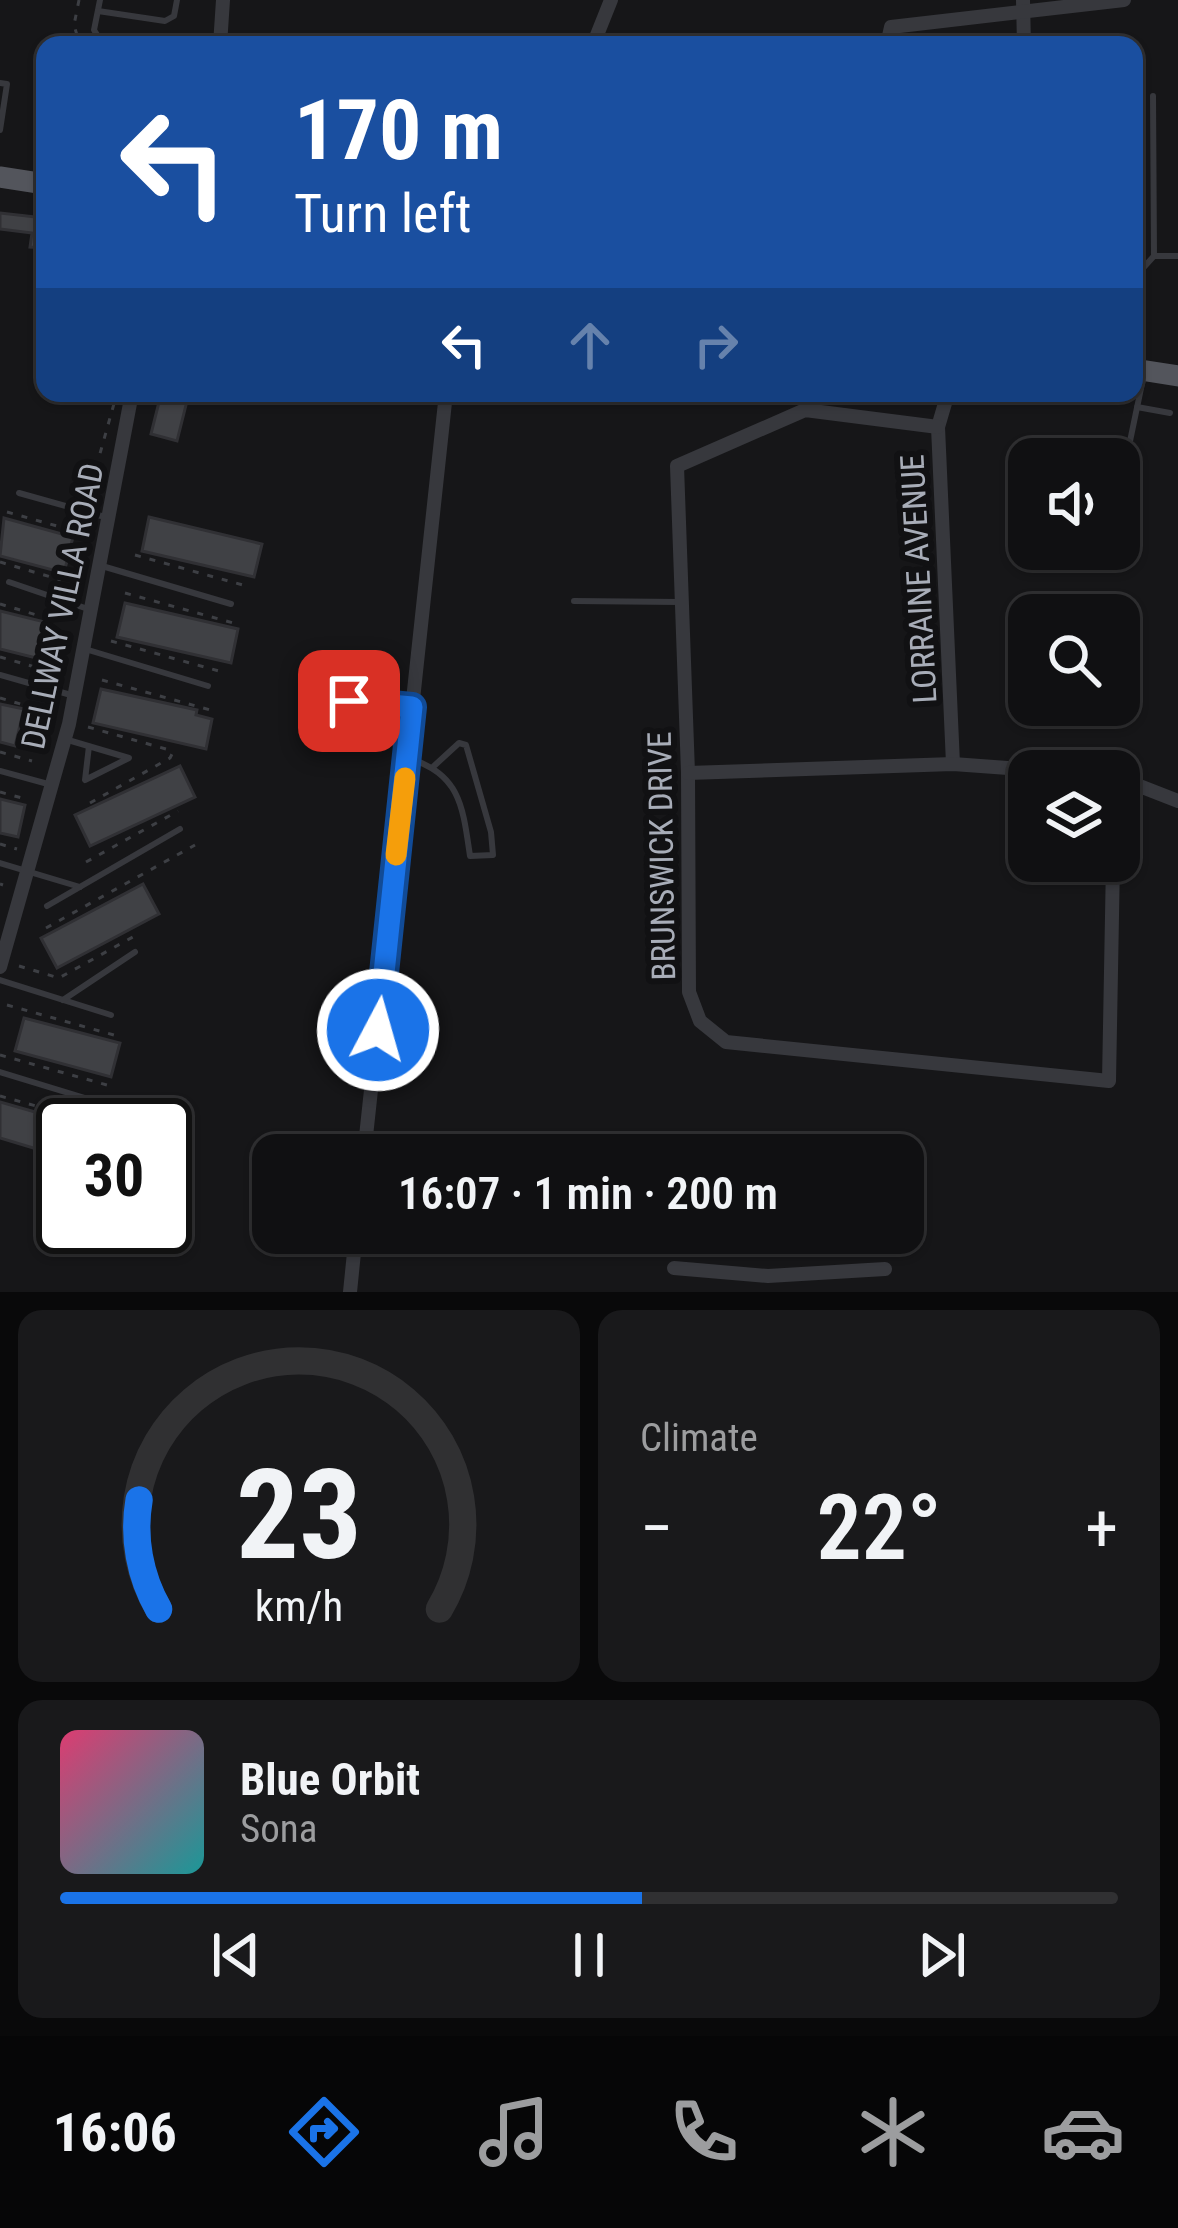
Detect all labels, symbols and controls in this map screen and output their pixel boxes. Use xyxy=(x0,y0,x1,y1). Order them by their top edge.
text: 170 m xyxy=(294,81,503,180)
icon: left xyxy=(96,84,252,240)
text: Turn left xyxy=(294,182,471,245)
icon: left xyxy=(431,312,497,378)
icon: ahead xyxy=(557,312,623,378)
icon: right xyxy=(683,312,749,378)
map controls xyxy=(1008,438,1140,882)
button: sound xyxy=(1008,438,1140,570)
street label: LORRAINE AVENUE xyxy=(893,454,944,704)
street label: DELLWAY VILLA ROAD xyxy=(13,460,112,753)
button: search xyxy=(1008,594,1140,726)
pin xyxy=(298,650,400,752)
icon: arrive xyxy=(316,668,382,734)
street label: BRUNSWICK DRIVE xyxy=(640,731,683,981)
button: layers xyxy=(1008,750,1140,882)
position arrow xyxy=(315,967,441,1093)
speed limit sign: 30 xyxy=(36,1098,192,1254)
text: 16:07 · 1 min · 200 m xyxy=(398,1167,778,1220)
text: Climate xyxy=(640,1415,758,1461)
text: 23 xyxy=(236,1442,362,1588)
text: 22° xyxy=(816,1476,942,1581)
text: − xyxy=(640,1490,673,1567)
text: + xyxy=(1085,1490,1118,1567)
text: km/h xyxy=(255,1581,343,1631)
text: Blue Orbit xyxy=(240,1753,420,1806)
text: Sona xyxy=(240,1806,317,1852)
icon: previous xyxy=(203,1922,269,1988)
icon: pause xyxy=(556,1922,622,1988)
icon: next xyxy=(909,1922,975,1988)
icon: directions xyxy=(282,2090,366,2174)
icon: music xyxy=(472,2090,556,2174)
icon: phone xyxy=(662,2090,746,2174)
icon: climate xyxy=(851,2090,935,2174)
icon: car xyxy=(1041,2090,1125,2174)
text: 16:06 xyxy=(53,2101,177,2164)

